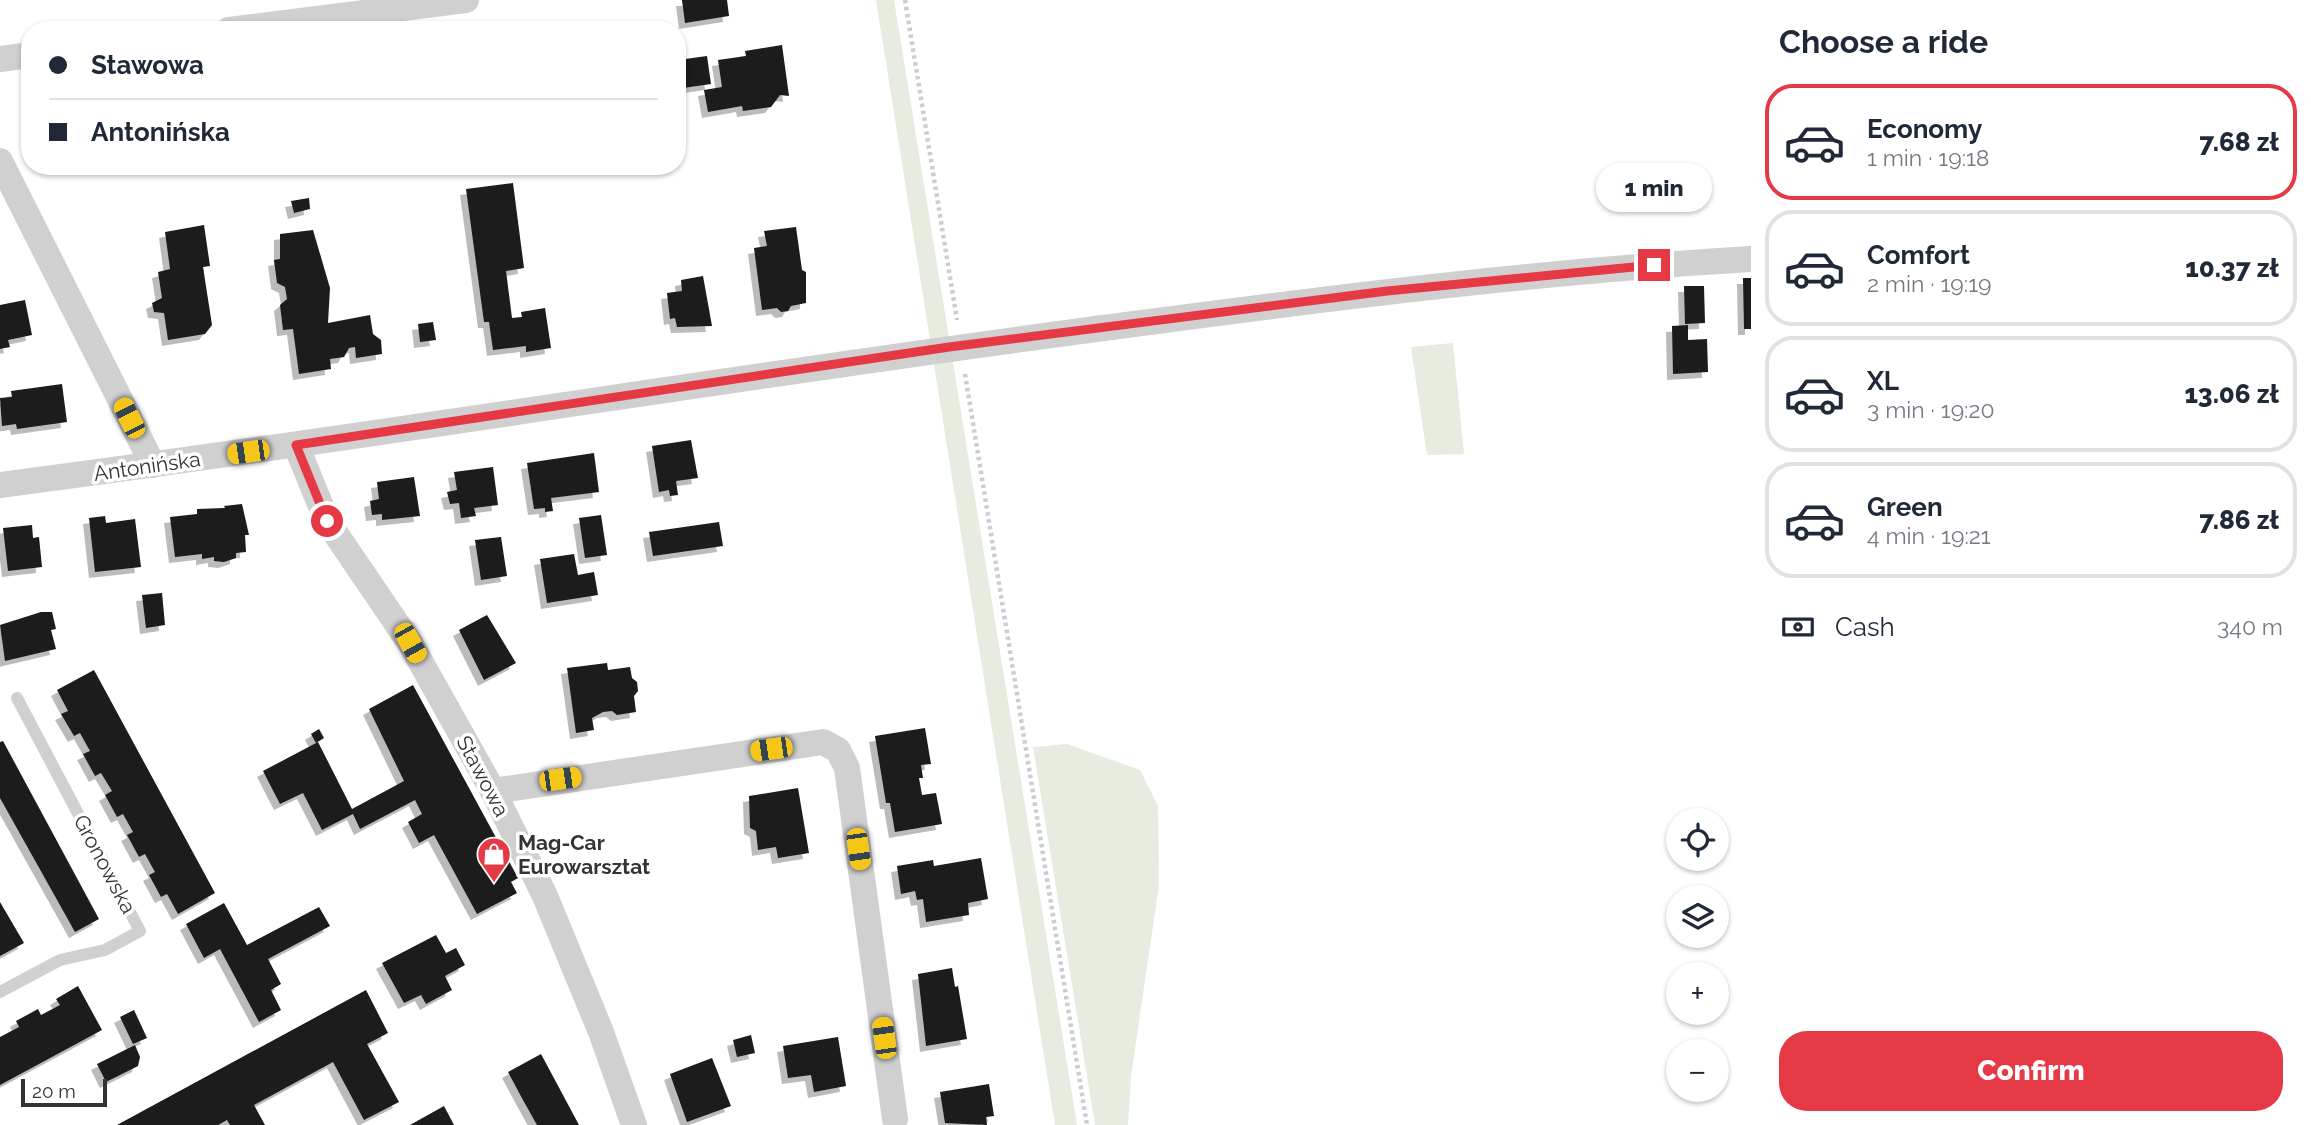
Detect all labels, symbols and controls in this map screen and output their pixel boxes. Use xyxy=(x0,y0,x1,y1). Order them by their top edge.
text: Choose a ride xyxy=(1779,23,1988,60)
text: Stawowa xyxy=(91,50,204,80)
icon: car xyxy=(1783,111,1846,174)
text: Economy xyxy=(1867,114,1982,144)
text: Antonińska xyxy=(91,117,230,147)
text: 7.68 zł xyxy=(2199,127,2279,157)
text: 1 min · 19:18 xyxy=(1867,144,1989,171)
callout: 1 min xyxy=(1596,163,1712,212)
text: 1 min xyxy=(1624,174,1684,201)
icon: car xyxy=(1783,237,1846,300)
text: Comfort xyxy=(1867,240,1970,270)
route end xyxy=(1638,249,1670,281)
text: 10.37 zł xyxy=(2185,253,2279,283)
text: 2 min · 19:19 xyxy=(1867,270,1991,297)
icon: car xyxy=(1783,363,1846,426)
text: XL xyxy=(1867,366,1899,396)
text: 13.06 zł xyxy=(2184,379,2279,409)
car xyxy=(111,395,148,441)
text: 3 min · 19:20 xyxy=(1867,396,1995,423)
car xyxy=(226,439,271,465)
street label: Antonińska xyxy=(92,446,202,486)
icon: car xyxy=(1783,489,1846,552)
text: Green xyxy=(1867,492,1943,522)
route start xyxy=(311,505,343,537)
text: 7.86 zł xyxy=(2199,505,2279,535)
text: 4 min · 19:21 xyxy=(1867,522,1991,549)
icon: cash xyxy=(1779,608,1817,646)
text: Cash xyxy=(1835,612,1895,642)
text: 340 m xyxy=(2217,613,2283,640)
car xyxy=(391,620,430,666)
street label: Stawowa xyxy=(451,731,515,821)
car xyxy=(749,736,794,762)
car xyxy=(538,766,583,792)
map controls xyxy=(1666,808,1729,1102)
button: locate xyxy=(1666,808,1729,871)
street label: Gronowska xyxy=(69,810,141,918)
car xyxy=(845,827,872,871)
place label: Mag-Car Eurowarsztat xyxy=(518,830,650,879)
shop icon: Mag-Car Eurowarsztat xyxy=(475,835,513,884)
button: layers xyxy=(1666,885,1729,948)
button: + xyxy=(1666,962,1729,1025)
car xyxy=(871,1016,898,1060)
button: Confirm xyxy=(1779,1031,2283,1111)
button: − xyxy=(1666,1039,1729,1102)
scale bar xyxy=(21,1076,107,1108)
text: 20 m xyxy=(32,1080,76,1102)

